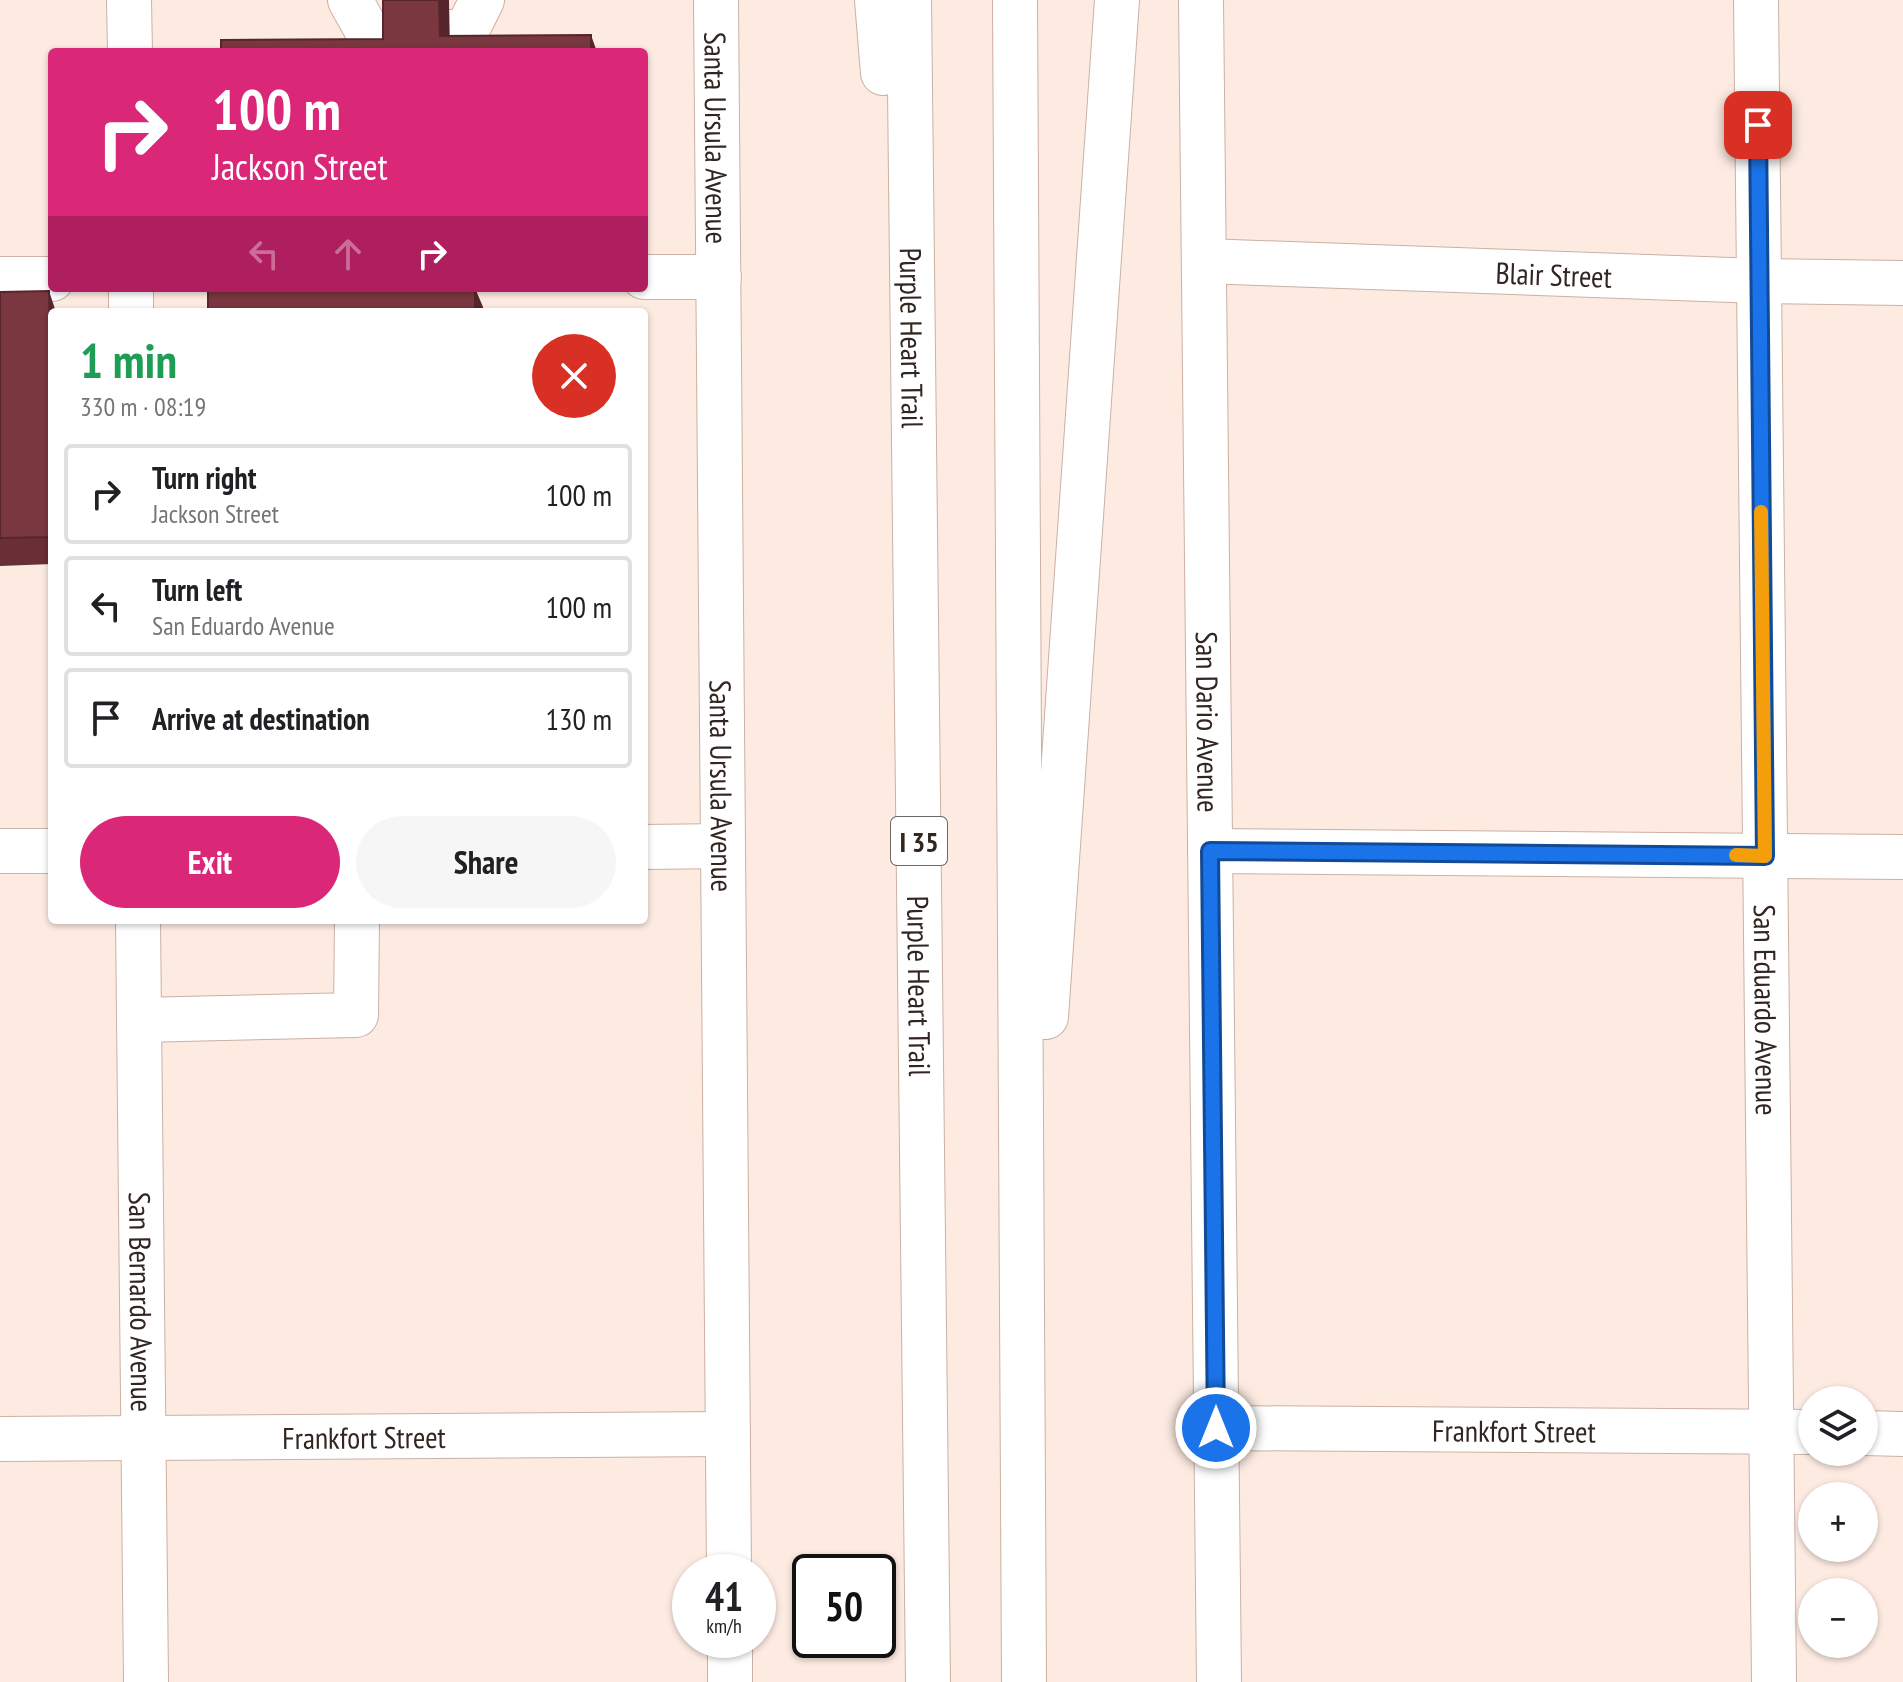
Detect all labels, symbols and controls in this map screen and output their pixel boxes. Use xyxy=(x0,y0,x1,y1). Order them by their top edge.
street label: Santa Ursula Avenue xyxy=(697,32,738,244)
text: 100 m xyxy=(212,73,341,145)
icon: right xyxy=(80,80,184,184)
pin xyxy=(1724,91,1792,159)
icon: arrive xyxy=(1736,103,1780,147)
text: Jackson Street xyxy=(212,143,388,190)
icon: left xyxy=(242,232,286,276)
icon: ahead xyxy=(326,232,370,276)
icon: right xyxy=(410,232,454,276)
street label: Purple Heart Trail xyxy=(892,247,933,429)
street label: Blair Street xyxy=(1495,252,1613,295)
text: 1 min xyxy=(80,329,177,391)
button: close xyxy=(532,334,616,418)
text: 330 m · 08:19 xyxy=(80,390,206,423)
text: Turn right xyxy=(152,458,256,497)
icon: right xyxy=(84,472,128,516)
text: 100 m xyxy=(546,475,612,514)
text: Jackson Street xyxy=(152,497,279,530)
text: Turn left xyxy=(152,570,242,609)
icon: left xyxy=(84,584,128,628)
text: 100 m xyxy=(546,587,612,626)
text: San Eduardo Avenue xyxy=(152,609,335,642)
street label: San Dario Avenue xyxy=(1188,631,1229,813)
street label: Santa Ursula Avenue xyxy=(702,680,743,892)
icon: arrive xyxy=(84,696,128,740)
text: Arrive at destination xyxy=(152,699,370,738)
text: 130 m xyxy=(546,699,612,738)
button: Exit xyxy=(80,816,340,908)
button: Share xyxy=(356,816,616,908)
road number: I 35 xyxy=(891,817,947,865)
street label: Purple Heart Trail xyxy=(900,895,941,1077)
street label: San Eduardo Avenue xyxy=(1746,904,1787,1116)
street label: San Bernardo Avenue xyxy=(121,1192,163,1412)
position arrow xyxy=(1174,1386,1258,1470)
map controls xyxy=(1798,1386,1878,1658)
button: layers xyxy=(1798,1386,1878,1466)
street label: Frankfort Street xyxy=(1432,1410,1597,1450)
street label: Frankfort Street xyxy=(282,1416,447,1457)
button: + xyxy=(1798,1482,1878,1562)
speed limit sign: 50 xyxy=(792,1554,896,1658)
text: 41 xyxy=(705,1570,743,1622)
button: − xyxy=(1798,1578,1878,1658)
text: km/h xyxy=(706,1613,742,1639)

